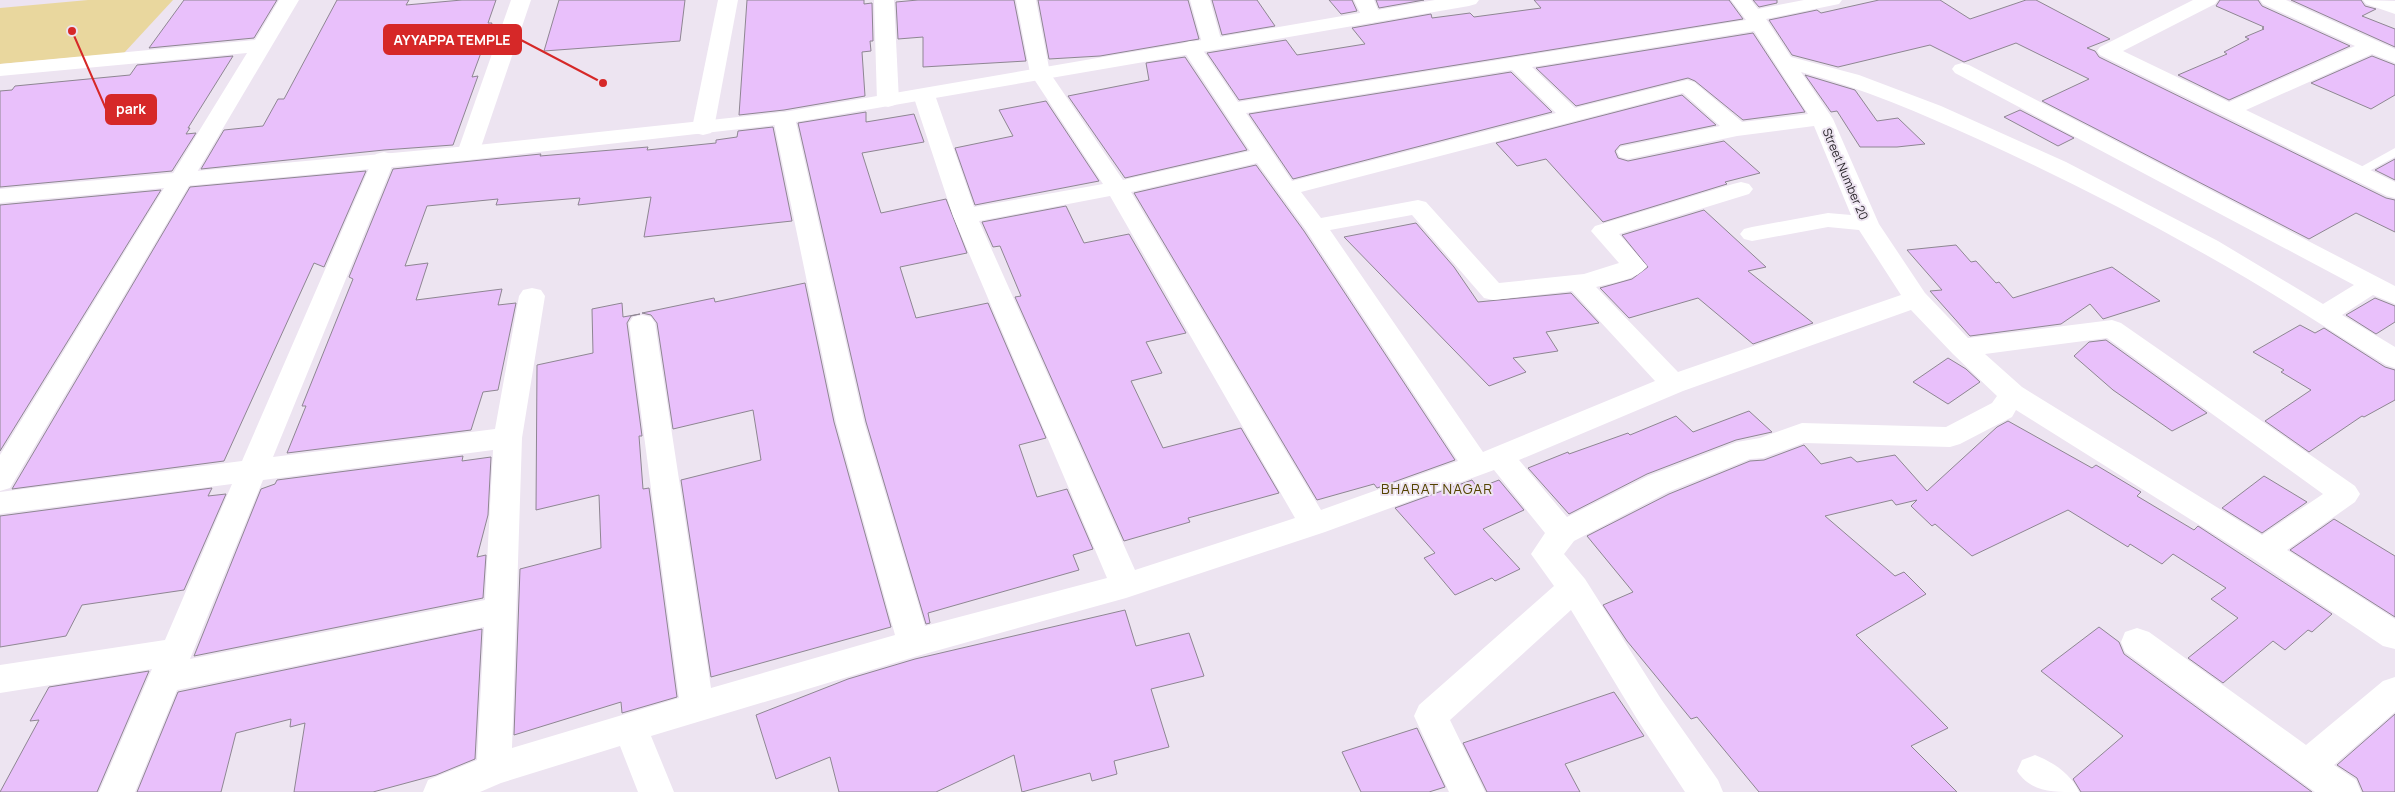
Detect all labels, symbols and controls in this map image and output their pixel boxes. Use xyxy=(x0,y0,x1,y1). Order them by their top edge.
callout: AYYAPPA TEMPLE xyxy=(384,25,521,54)
text: AYYAPPA TEMPLE xyxy=(393,30,511,49)
callout: park xyxy=(106,95,156,124)
text: park xyxy=(116,99,146,118)
street label: Street Number 20 xyxy=(1818,125,1872,222)
district label: BHARAT NAGAR xyxy=(1381,479,1493,498)

